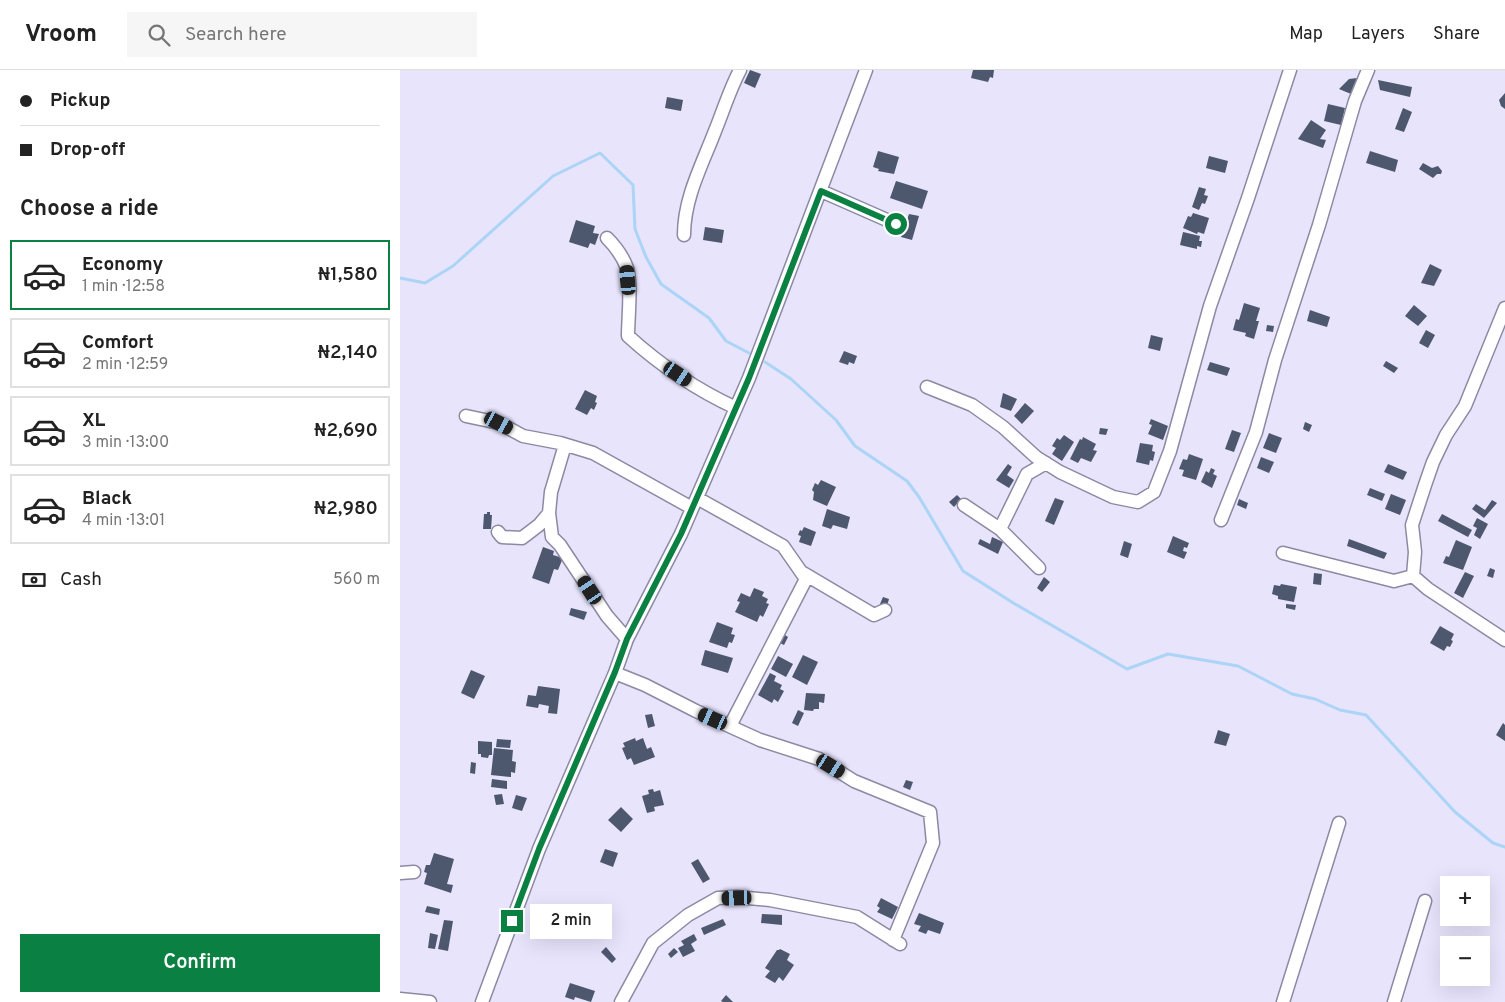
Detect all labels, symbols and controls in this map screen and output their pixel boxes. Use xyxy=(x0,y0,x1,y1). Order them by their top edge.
search box xyxy=(127,12,477,57)
text: Vroom xyxy=(25,20,97,50)
icon: search xyxy=(145,21,173,49)
text: Search here xyxy=(185,23,287,47)
text: Map xyxy=(1289,23,1323,46)
text: Layers xyxy=(1351,23,1405,46)
text: Share xyxy=(1433,23,1480,46)
text: Pickup xyxy=(50,89,110,113)
text: Drop-off xyxy=(50,138,125,162)
text: Choose a ride xyxy=(20,196,158,223)
route start xyxy=(885,213,907,235)
icon: car xyxy=(22,253,67,298)
text: Economy xyxy=(82,253,163,277)
text: ₦1,580 xyxy=(318,263,378,287)
car xyxy=(619,264,636,296)
text: 1 min · 12:58 xyxy=(82,277,165,297)
icon: car xyxy=(22,331,67,376)
text: Comfort xyxy=(82,331,154,355)
text: ₦2,140 xyxy=(317,341,378,365)
text: 2 min · 12:59 xyxy=(82,355,168,375)
car xyxy=(661,359,694,389)
icon: car xyxy=(22,409,67,454)
text: XL xyxy=(82,409,105,433)
car xyxy=(482,409,515,437)
text: ₦2,690 xyxy=(314,419,378,443)
text: 3 min · 13:00 xyxy=(82,433,169,453)
icon: car xyxy=(22,487,67,532)
text: Black xyxy=(82,487,132,511)
text: ₦2,980 xyxy=(314,497,378,521)
text: 4 min · 13:01 xyxy=(82,511,165,531)
icon: cash xyxy=(20,566,48,594)
text: Cash xyxy=(60,568,102,592)
text: 560 m xyxy=(333,570,380,590)
car xyxy=(575,573,604,607)
car xyxy=(696,706,729,732)
car xyxy=(814,752,847,780)
map controls xyxy=(1440,876,1490,986)
button: + xyxy=(1440,876,1490,926)
car xyxy=(721,890,752,906)
callout: 2 min xyxy=(530,904,612,938)
route end xyxy=(501,910,523,932)
text: 2 min xyxy=(550,911,592,931)
button: Confirm xyxy=(20,934,380,992)
button: − xyxy=(1440,936,1490,986)

